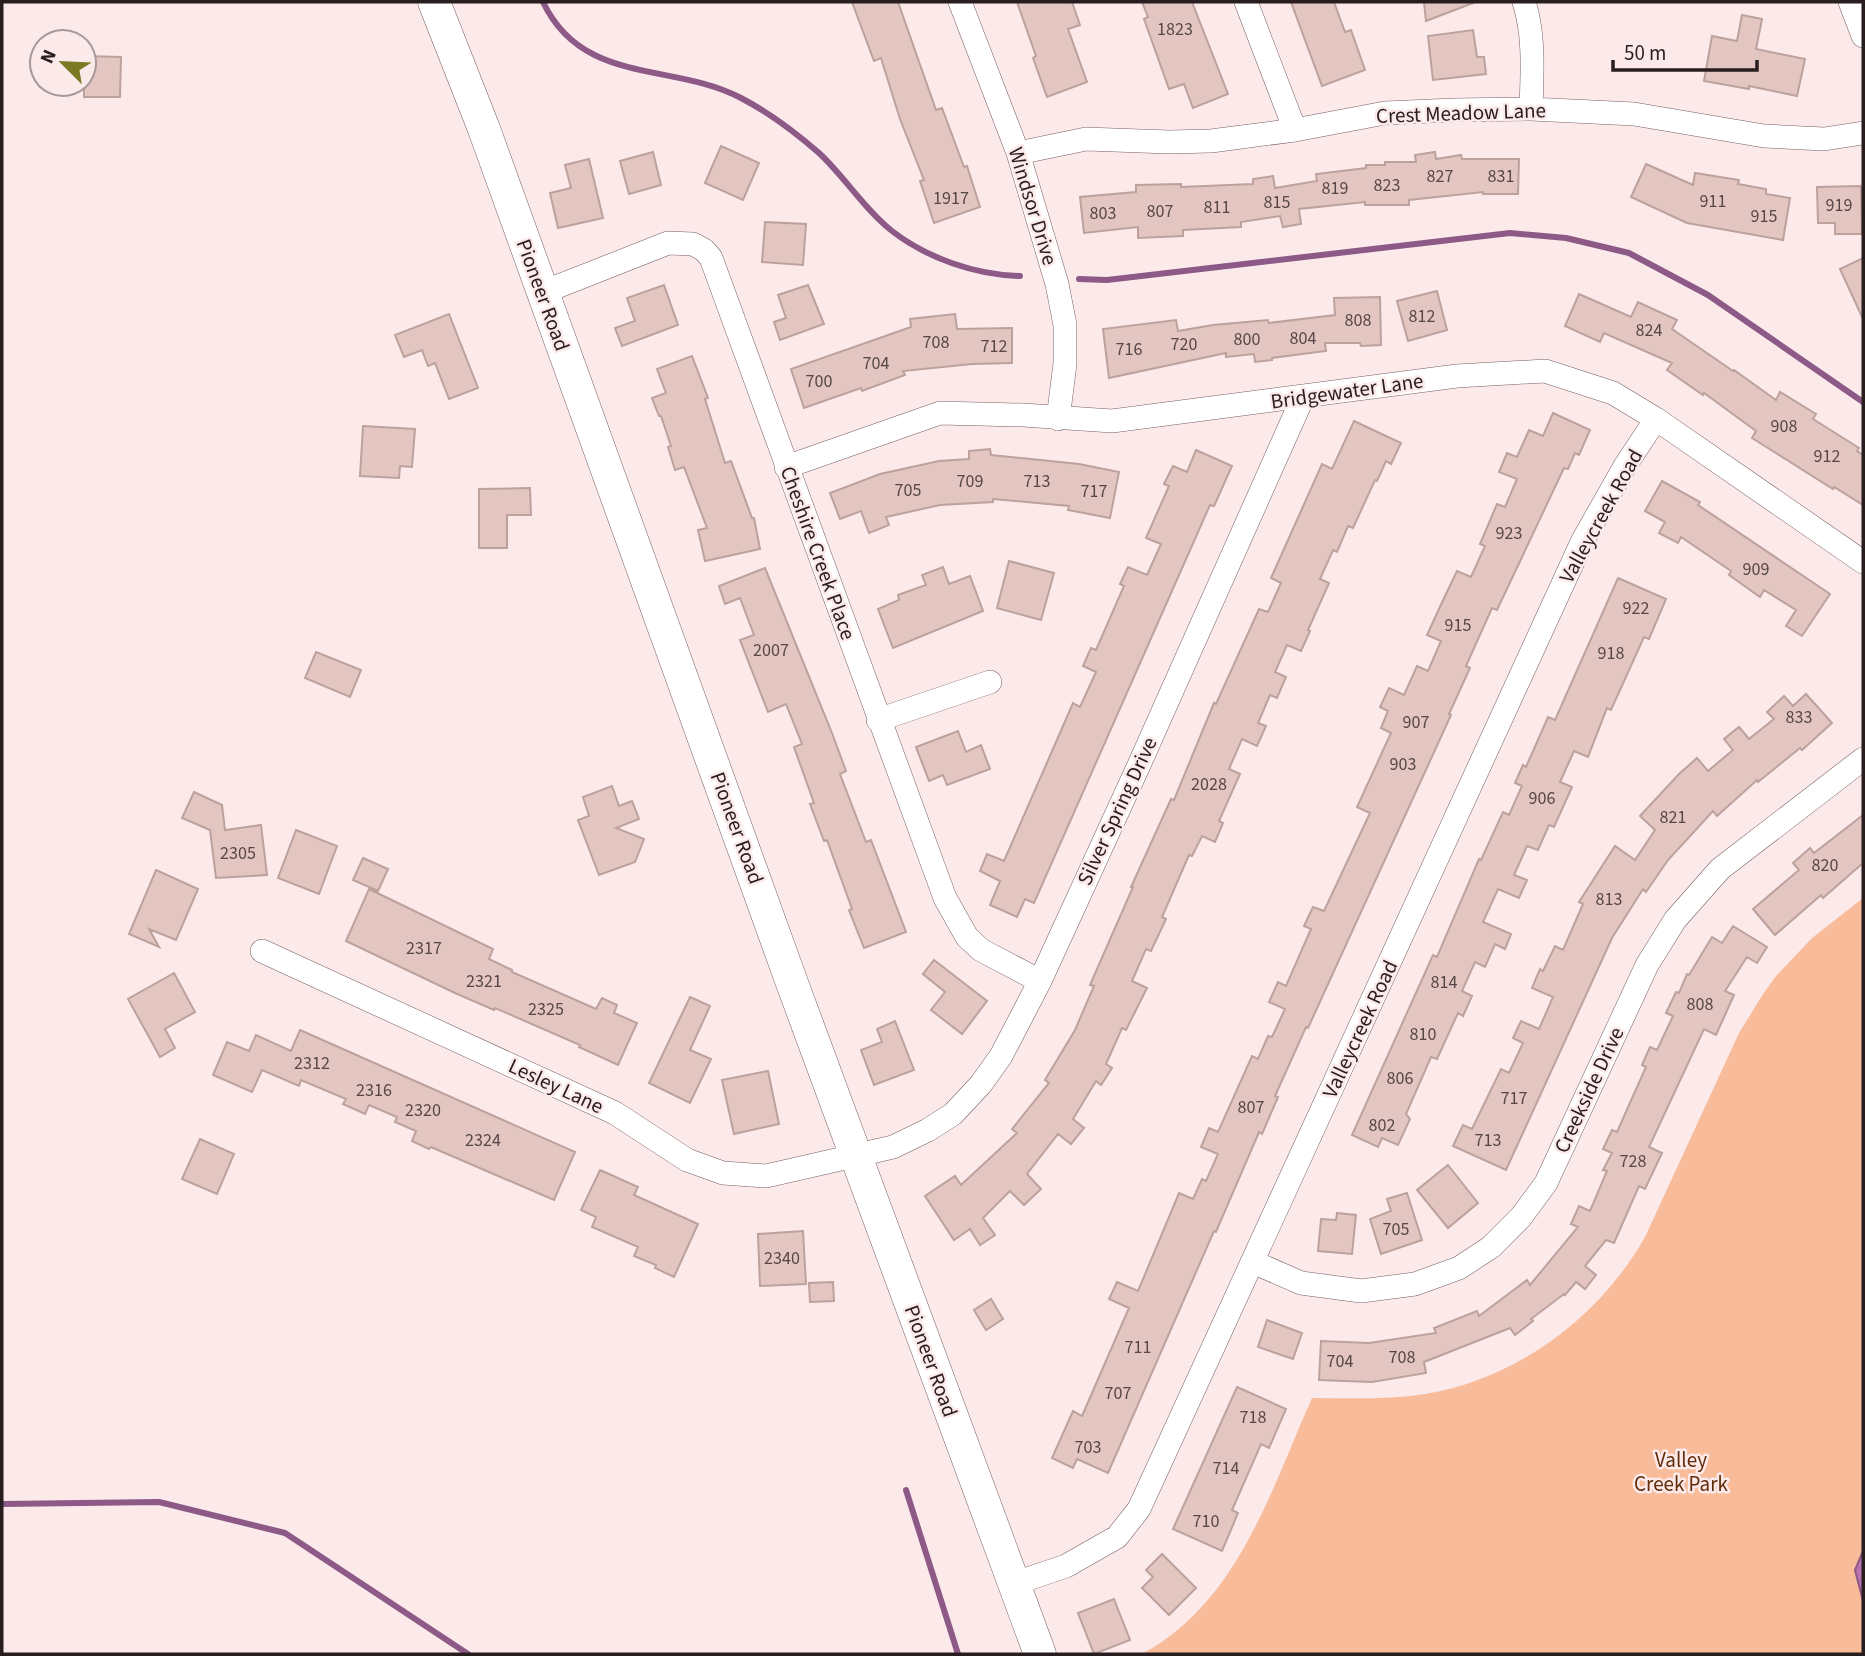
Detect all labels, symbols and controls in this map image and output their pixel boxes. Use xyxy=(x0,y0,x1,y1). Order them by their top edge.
house number: 1823 xyxy=(1157,17,1193,42)
north arrow xyxy=(28,28,98,98)
scale bar xyxy=(1613,28,1756,72)
text: 50 m xyxy=(1624,38,1666,68)
text: N xyxy=(34,45,64,68)
street label: Crest Meadow Lane xyxy=(1375,95,1547,131)
street label: Windsor Drive xyxy=(1001,143,1065,269)
house number: 827 xyxy=(1427,164,1453,189)
house number: 831 xyxy=(1488,164,1514,189)
house number: 823 xyxy=(1374,173,1400,198)
house number: 819 xyxy=(1322,176,1348,201)
house number: 1917 xyxy=(933,186,969,211)
house number: 911 xyxy=(1700,189,1726,214)
house number: 815 xyxy=(1264,190,1290,215)
house number: 919 xyxy=(1826,193,1852,218)
house number: 811 xyxy=(1204,195,1230,220)
house number: 807 xyxy=(1147,199,1173,224)
house number: 803 xyxy=(1090,201,1116,226)
house number: 915 xyxy=(1751,204,1777,229)
street label: Pioneer Road xyxy=(509,235,577,355)
house number: 812 xyxy=(1409,304,1435,329)
house number: 808 xyxy=(1345,308,1371,333)
house number: 824 xyxy=(1636,318,1662,343)
house number: 804 xyxy=(1290,326,1316,351)
house number: 800 xyxy=(1234,327,1260,352)
house number: 708 xyxy=(923,330,949,355)
house number: 720 xyxy=(1171,332,1197,357)
house number: 712 xyxy=(981,334,1007,359)
house number: 716 xyxy=(1116,337,1142,362)
house number: 704 xyxy=(863,351,889,376)
street label: Bridgewater Lane xyxy=(1269,365,1425,417)
house number: 700 xyxy=(806,369,832,394)
house number: 908 xyxy=(1771,414,1797,439)
street label: Valleycreek Road xyxy=(1552,444,1650,588)
house number: 912 xyxy=(1814,444,1840,469)
street label: Cheshire Creek Place xyxy=(773,462,863,644)
house number: 709 xyxy=(957,469,983,494)
house number: 713 xyxy=(1024,469,1050,494)
house number: 705 xyxy=(895,478,921,503)
house number: 717 xyxy=(1081,479,1107,504)
house number: 923 xyxy=(1496,521,1522,546)
house number: 909 xyxy=(1743,557,1769,582)
house number: 922 xyxy=(1623,596,1649,621)
house number: 915 xyxy=(1445,613,1471,638)
house number: 2007 xyxy=(753,638,789,663)
house number: 918 xyxy=(1598,641,1624,666)
house number: 833 xyxy=(1786,705,1812,730)
house number: 907 xyxy=(1403,710,1429,735)
street label: Silver Spring Drive xyxy=(1069,732,1165,890)
house number: 903 xyxy=(1390,752,1416,777)
street label: Pioneer Road xyxy=(703,768,771,888)
house number: 2028 xyxy=(1191,772,1227,797)
house number: 906 xyxy=(1529,786,1555,811)
house number: 821 xyxy=(1660,805,1686,830)
house number: 2305 xyxy=(220,841,256,866)
house number: 820 xyxy=(1812,853,1838,878)
house number: 813 xyxy=(1596,887,1622,912)
house number: 2317 xyxy=(406,936,442,961)
street label: Valleycreek Road xyxy=(1315,955,1405,1103)
house number: 2321 xyxy=(466,969,502,994)
house number: 814 xyxy=(1431,970,1457,995)
house number: 808 xyxy=(1687,992,1713,1017)
house number: 2325 xyxy=(528,997,564,1022)
house number: 810 xyxy=(1410,1022,1436,1047)
street label: Creekside Drive xyxy=(1547,1022,1631,1158)
house number: 2312 xyxy=(294,1051,330,1076)
street label: Lesley Lane xyxy=(504,1051,608,1121)
house number: 806 xyxy=(1387,1066,1413,1091)
house number: 2316 xyxy=(356,1078,392,1103)
house number: 717 xyxy=(1501,1086,1527,1111)
house number: 807 xyxy=(1238,1095,1264,1120)
house number: 2320 xyxy=(405,1098,441,1123)
house number: 802 xyxy=(1369,1113,1395,1138)
house number: 2324 xyxy=(465,1128,501,1153)
house number: 713 xyxy=(1475,1128,1501,1153)
house number: 728 xyxy=(1620,1149,1646,1174)
house number: 705 xyxy=(1383,1217,1409,1242)
house number: 2340 xyxy=(764,1246,800,1271)
street label: Pioneer Road xyxy=(897,1301,965,1421)
house number: 711 xyxy=(1125,1335,1151,1360)
house number: 708 xyxy=(1389,1345,1415,1370)
house number: 704 xyxy=(1327,1349,1353,1374)
house number: 707 xyxy=(1105,1381,1131,1406)
house number: 718 xyxy=(1240,1405,1266,1430)
house number: 703 xyxy=(1075,1435,1101,1460)
park label: Valley Creek Park xyxy=(1634,1445,1728,1499)
house number: 714 xyxy=(1213,1456,1239,1481)
house number: 710 xyxy=(1193,1509,1219,1534)

